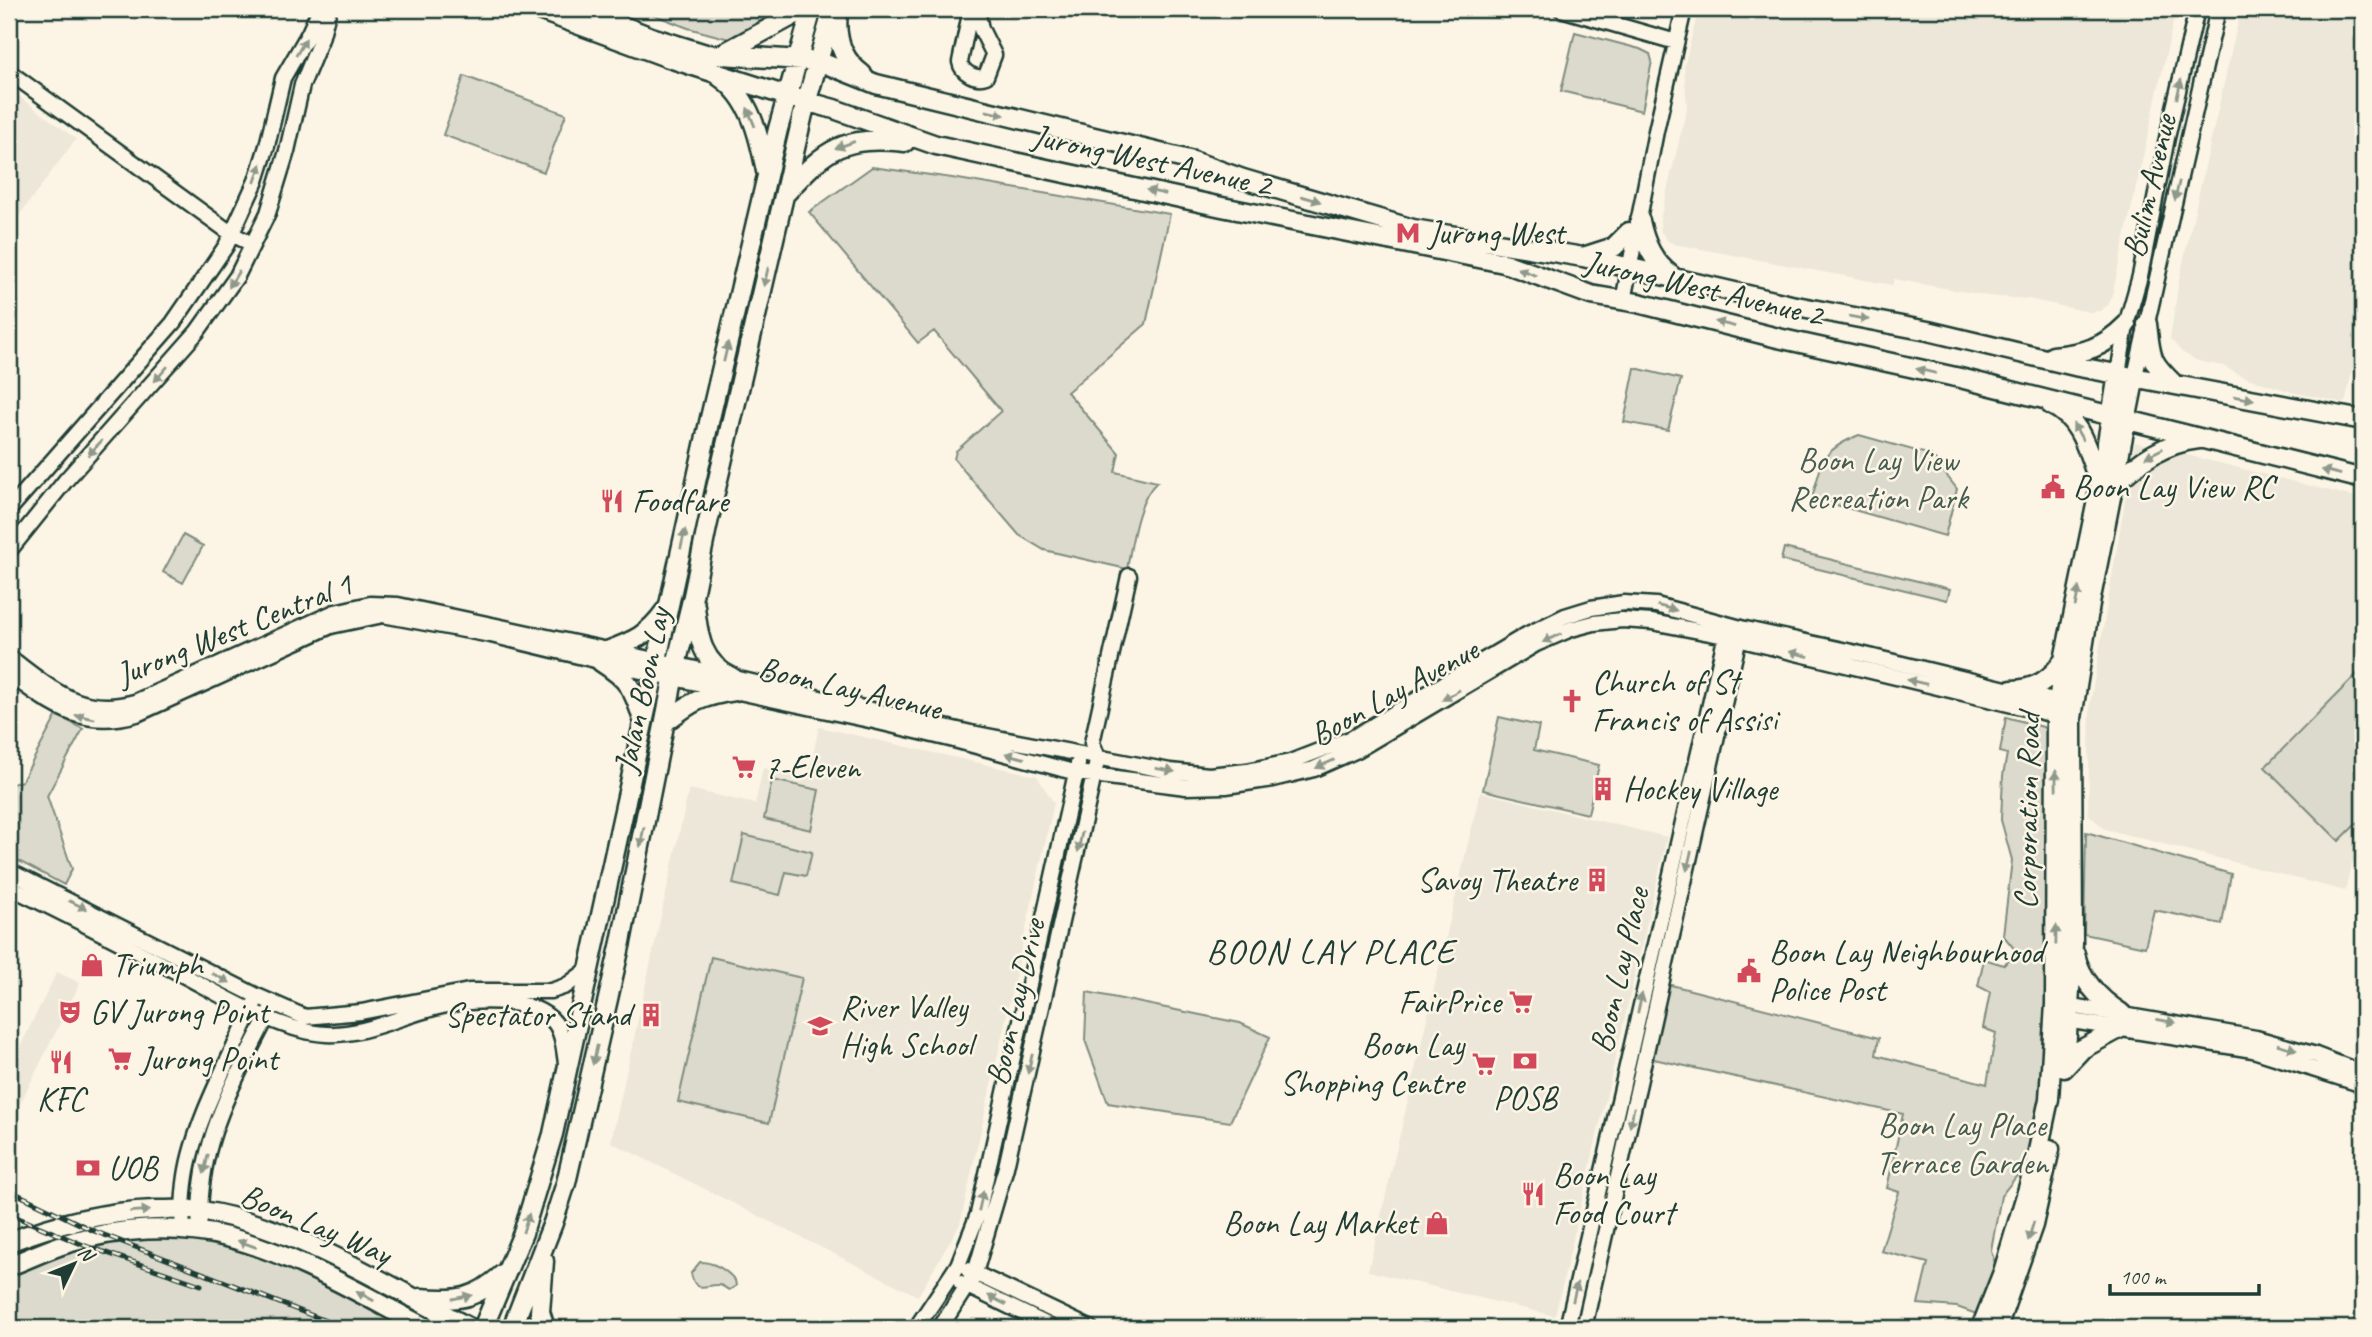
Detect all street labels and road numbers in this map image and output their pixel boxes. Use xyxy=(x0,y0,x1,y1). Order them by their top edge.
street label: Bulim Avenue xyxy=(2112,108,2186,262)
street label: Jurong West Avenue 2 xyxy=(1027,114,1278,206)
street label: Jurong West Avenue 2 xyxy=(1579,240,1830,337)
street label: Jurong West Central 1 xyxy=(108,562,360,696)
street label: Jalan Boon Lay xyxy=(604,601,681,778)
street label: Boon Lay Avenue xyxy=(1302,627,1488,755)
street label: Boon Lay Avenue xyxy=(755,647,948,730)
street label: Corporation Road xyxy=(2004,707,2050,910)
street label: Boon Lay Place xyxy=(1580,881,1659,1057)
street label: Boon Lay Drive xyxy=(976,913,1055,1089)
street label: Boon Lay Way xyxy=(234,1173,400,1276)

